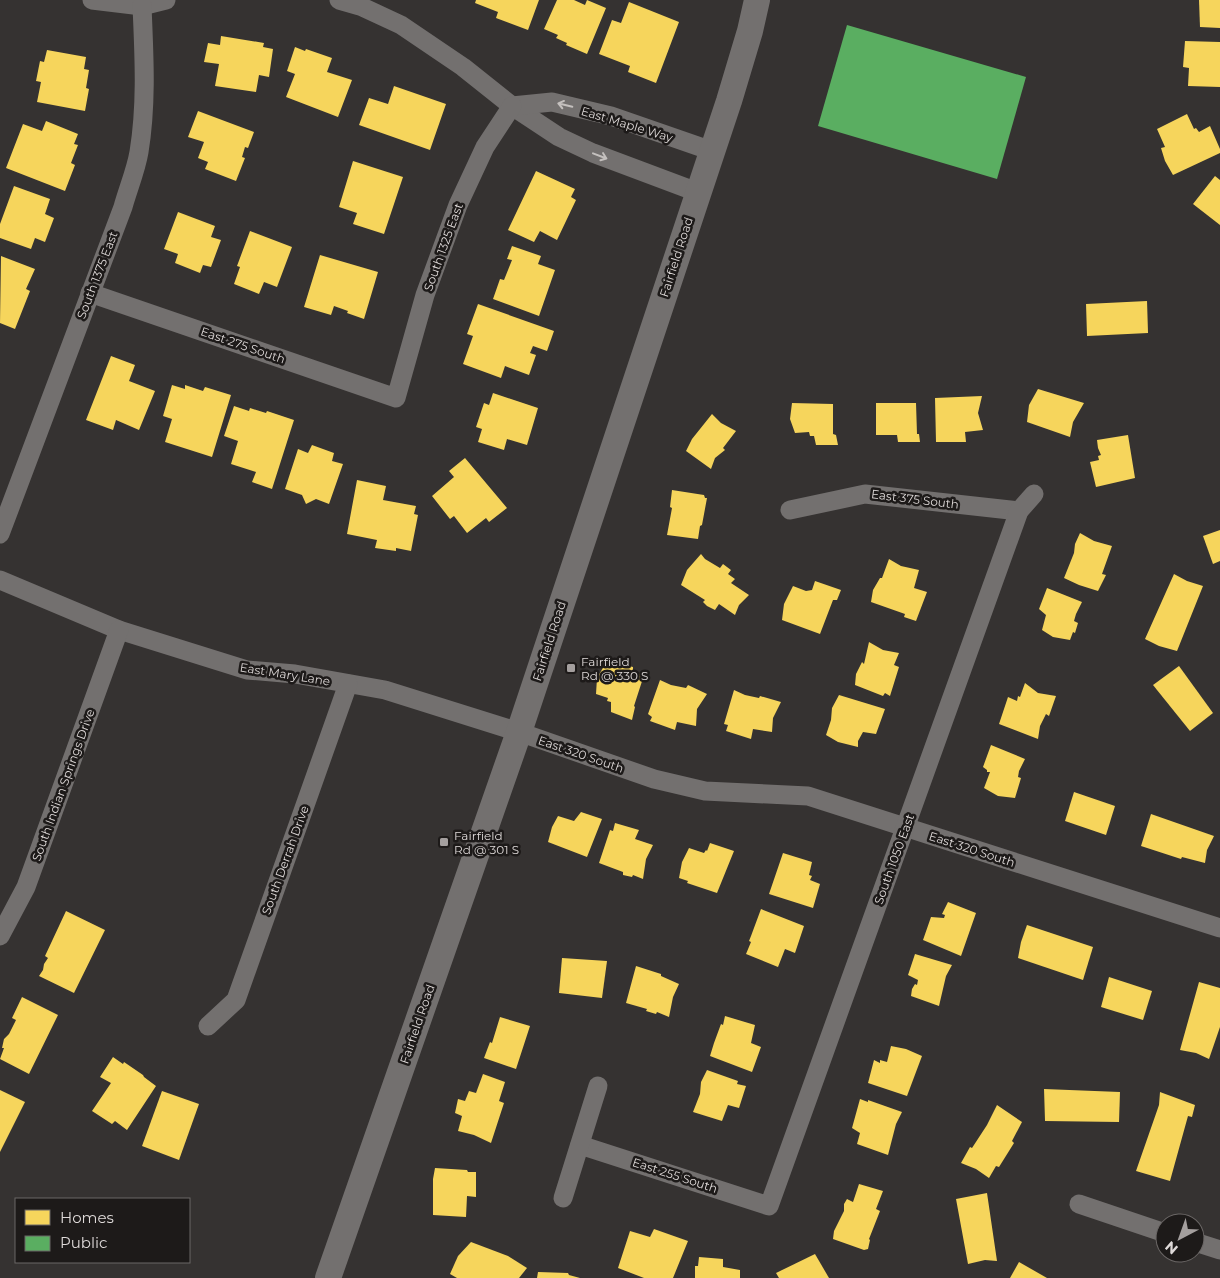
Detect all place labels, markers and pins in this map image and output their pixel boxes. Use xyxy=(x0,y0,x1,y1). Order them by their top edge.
place label: Fairfield Rd @ 330 S xyxy=(581,654,648,683)
marker: Fairfield Rd @ 330 S xyxy=(565,662,577,674)
place label: Fairfield Rd @ 301 S xyxy=(454,828,519,857)
marker: Fairfield Rd @ 301 S xyxy=(438,836,450,848)

